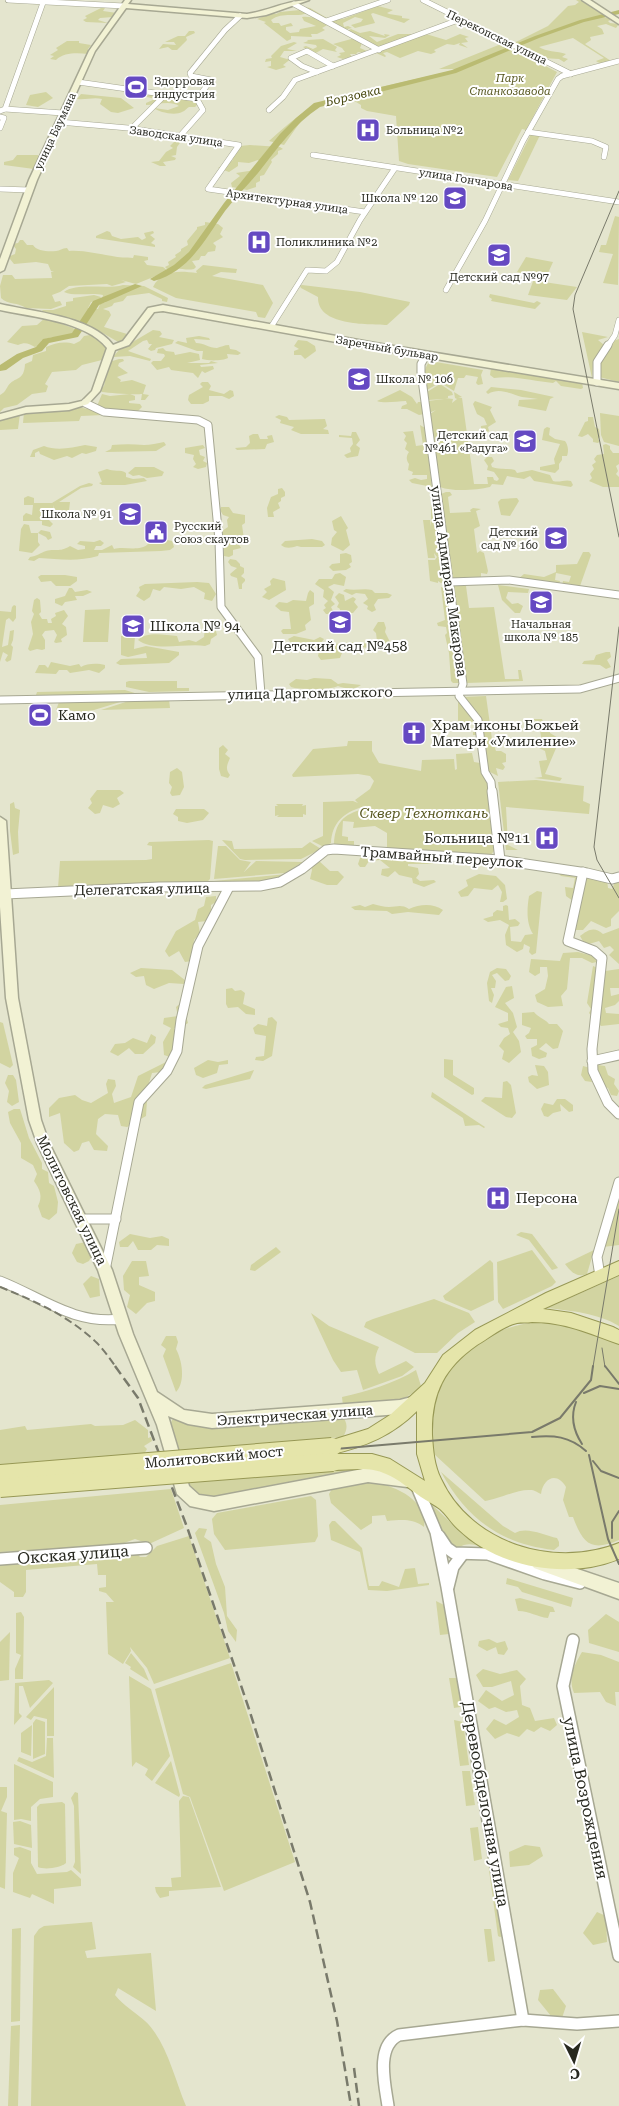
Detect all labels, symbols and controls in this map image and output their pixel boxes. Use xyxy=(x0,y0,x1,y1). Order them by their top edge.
street label: Перекопская улица xyxy=(445,8,549,67)
park label: Парк Станкозавода xyxy=(469,72,551,98)
sports icon: Здорровая индустрия xyxy=(123,74,149,100)
place label: Здорровая индустрия xyxy=(154,75,215,101)
water label: Борзовка xyxy=(323,83,382,109)
street label: улица Баумана xyxy=(32,91,79,172)
hospital icon: Больница №2 xyxy=(355,117,381,143)
street label: Заводская улица xyxy=(128,123,224,150)
place label: Больница №2 xyxy=(386,124,463,137)
street label: улица Гончарова xyxy=(418,166,514,193)
school or university icon: Школа № 120 xyxy=(442,185,468,211)
street label: Архитектурная улица xyxy=(225,186,349,217)
place label: Школа № 120 xyxy=(361,192,438,205)
hospital icon: Поликлиника №2 xyxy=(246,229,272,255)
place label: Поликлиника №2 xyxy=(276,236,377,249)
school or university icon: Детский сад №97 xyxy=(486,242,512,268)
place label: Детский сад №97 xyxy=(449,271,549,284)
street label: Заречный бульвар xyxy=(334,333,439,364)
school or university icon: Школа № 106 xyxy=(346,366,372,392)
place label: Школа № 106 xyxy=(376,373,453,386)
school or university icon: Детский сад №461 «Радуга» xyxy=(512,428,538,454)
place label: Детский сад №461 «Радуга» xyxy=(425,429,508,455)
street label: улица Адмирала Макарова xyxy=(428,484,470,678)
school or university icon: Школа № 91 xyxy=(117,501,143,527)
place label: Школа № 91 xyxy=(41,508,112,521)
public building icon: Русский союз скаутов xyxy=(143,519,169,545)
place label: Русский союз скаутов xyxy=(174,520,249,546)
school or university icon: Детский сад № 160 xyxy=(543,525,569,551)
place label: Детский сад № 160 xyxy=(481,526,538,552)
school or university icon: Начальная школа № 185 xyxy=(528,589,554,615)
school or university icon: Детский сад №458 xyxy=(327,609,353,635)
school or university icon: Школа № 94 xyxy=(120,613,146,639)
place label: Школа № 94 xyxy=(150,618,240,634)
place label: Начальная школа № 185 xyxy=(504,618,578,644)
place label: Детский сад №458 xyxy=(273,638,407,654)
street label: улица Даргомыжского xyxy=(227,684,393,702)
sports icon: Камо xyxy=(27,702,53,728)
place label: Камо xyxy=(58,707,96,723)
place label: Храм иконы Божьей Матери «Умиление» xyxy=(432,717,579,749)
church icon: Храм иконы Божьей Матери «Умиление» xyxy=(401,720,427,746)
park label: Сквер Техноткань xyxy=(360,805,488,821)
hospital icon: Больница №11 xyxy=(534,825,560,851)
place label: Больница №11 xyxy=(424,830,530,846)
street label: Трамвайный переулок xyxy=(360,843,524,871)
street label: Делегатская улица xyxy=(74,880,210,898)
street label: Молитовская улица xyxy=(34,1132,111,1268)
hospital icon: Персона xyxy=(485,1185,511,1211)
place label: Персона xyxy=(516,1190,578,1206)
street label: Электрическая улица xyxy=(216,1402,374,1428)
street label: Молитовский мост xyxy=(144,1443,284,1471)
street label: Окская улица xyxy=(17,1541,130,1568)
street label: Деревообделочная улица xyxy=(458,1700,513,1909)
street label: улица Возрождения xyxy=(559,1715,612,1881)
north arrow xyxy=(549,2036,599,2086)
text: С xyxy=(569,2066,581,2082)

